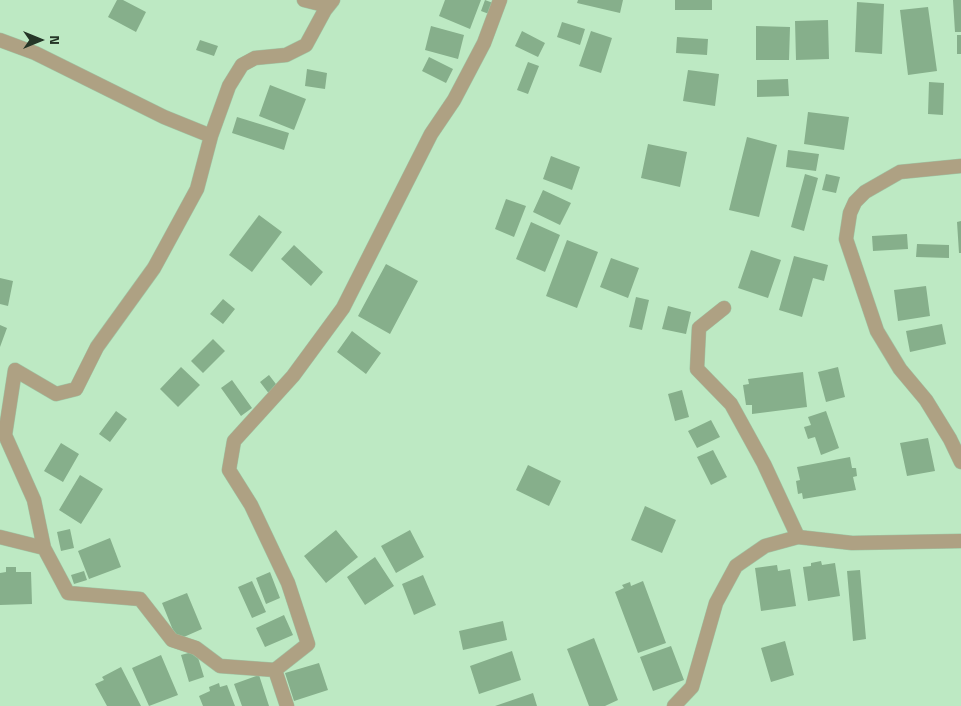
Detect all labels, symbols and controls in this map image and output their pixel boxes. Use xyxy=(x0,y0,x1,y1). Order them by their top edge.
north arrow xyxy=(15,15,65,65)
text: N xyxy=(45,35,66,45)

